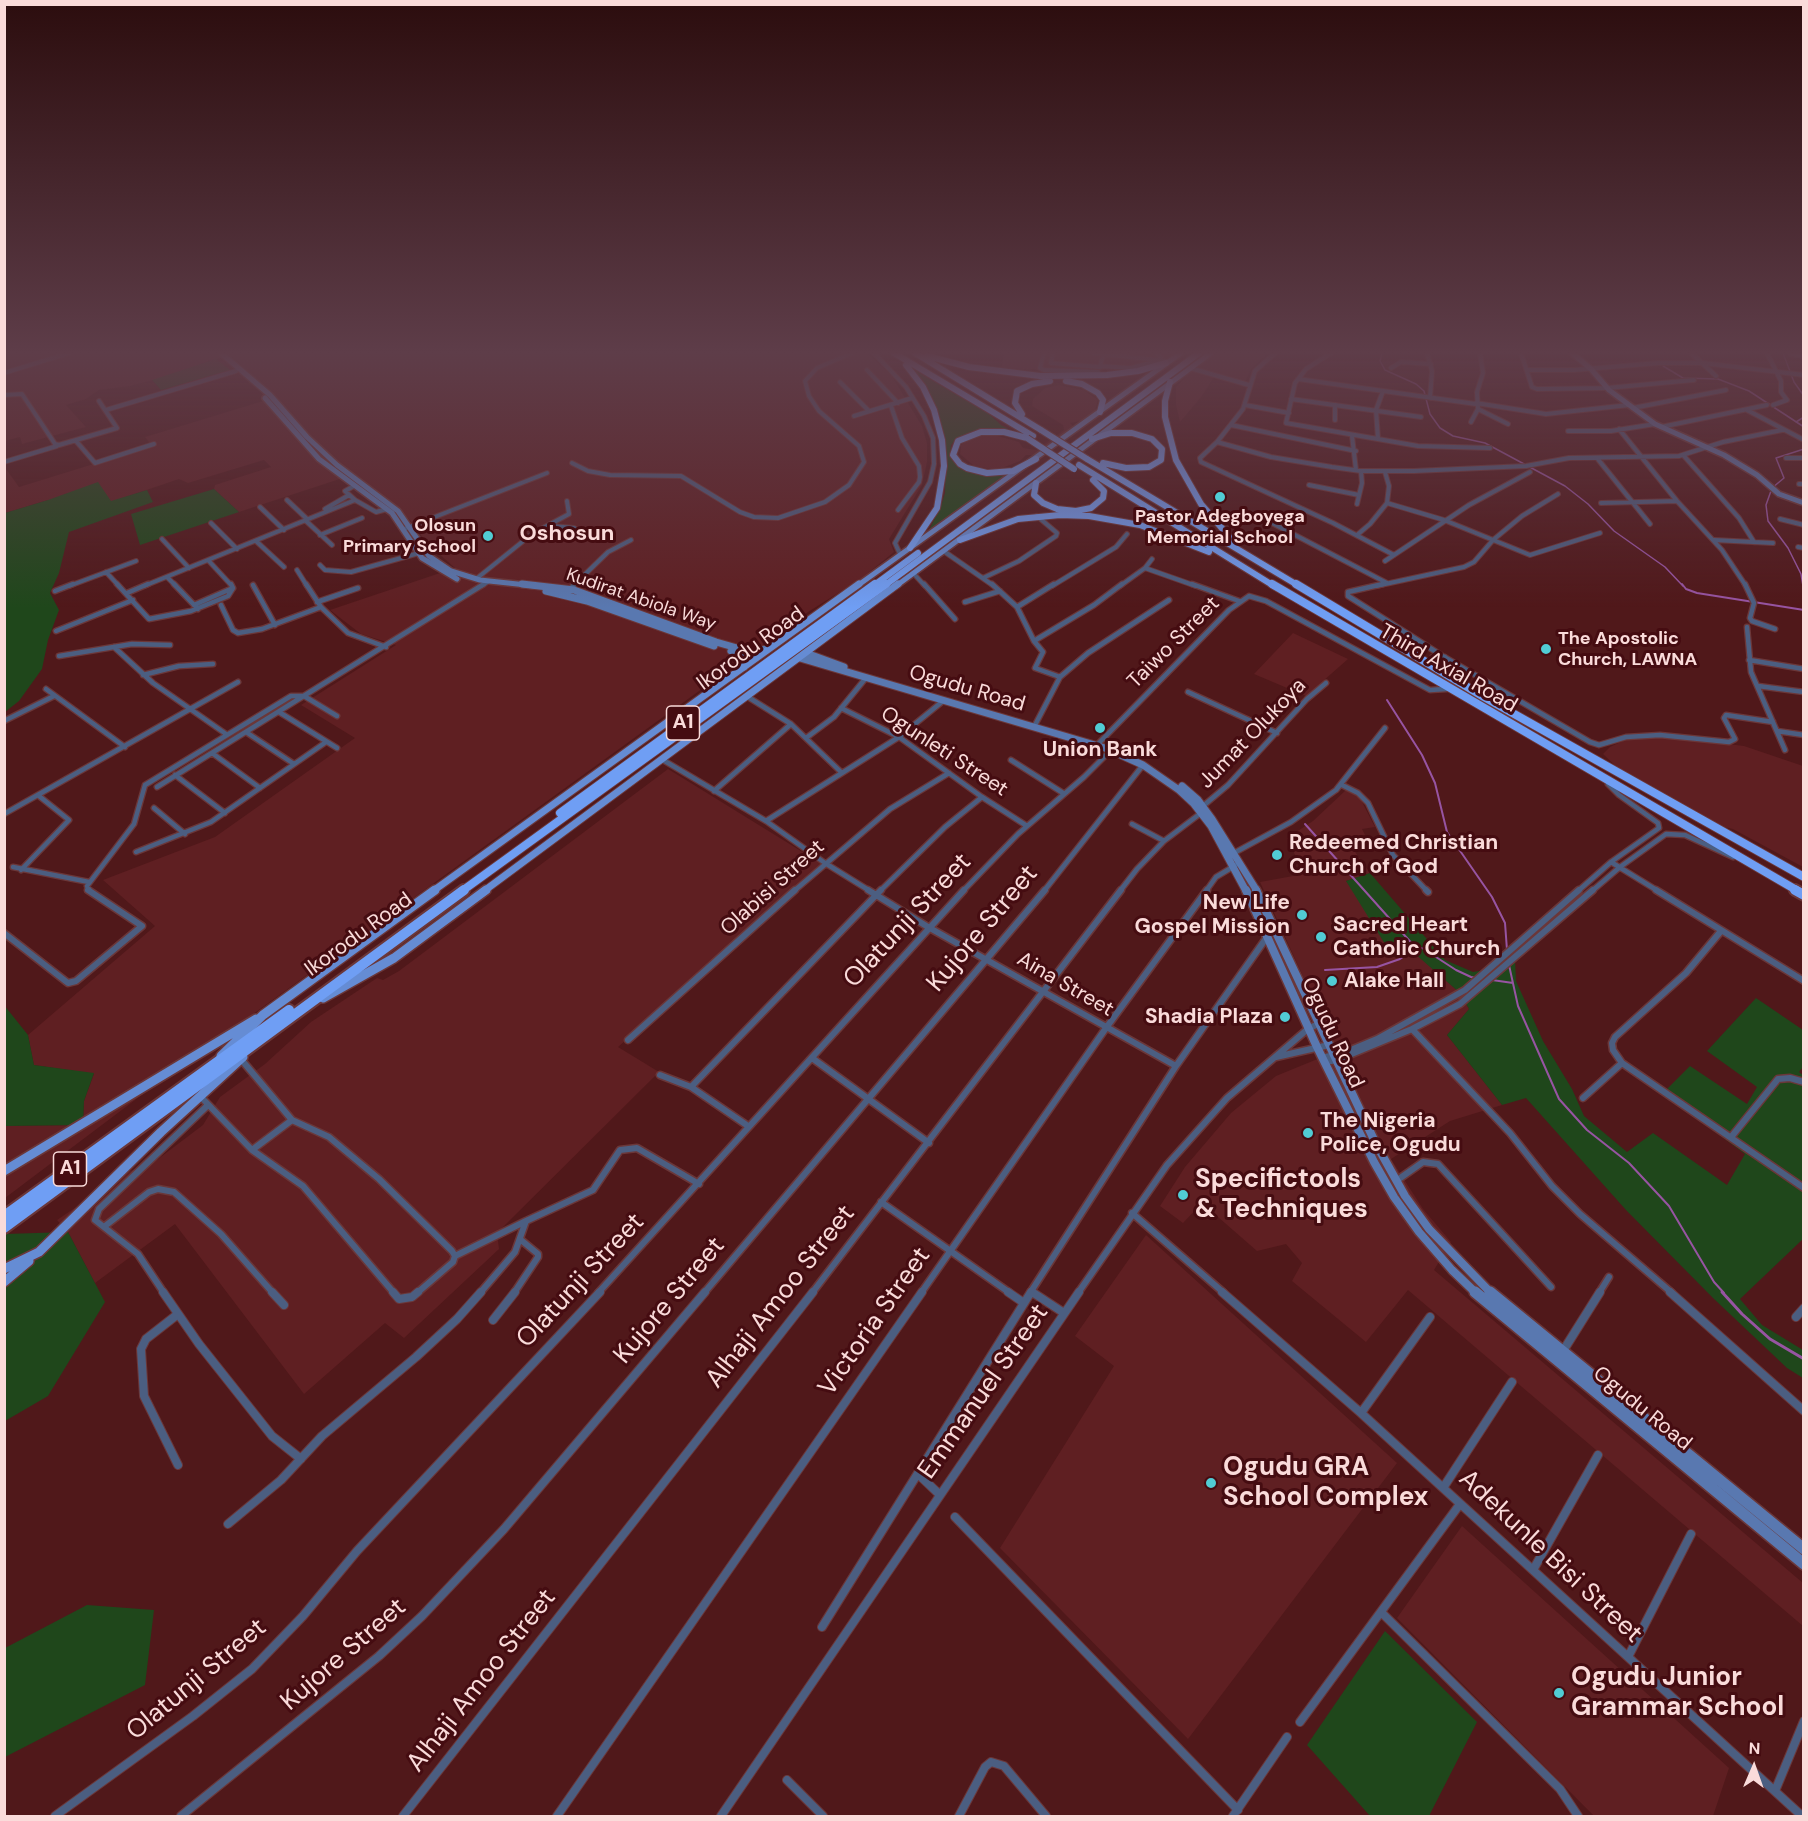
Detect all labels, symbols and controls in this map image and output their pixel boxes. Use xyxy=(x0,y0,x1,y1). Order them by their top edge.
marker: Pastor Adegboyega Memorial School xyxy=(1213,490,1227,504)
place label: Pastor Adegboyega Memorial School xyxy=(1135,506,1305,548)
place label: Olosun Primary School xyxy=(343,515,476,558)
district label: Oshosun xyxy=(520,521,614,547)
marker: Olosun Primary School xyxy=(481,529,495,543)
street label: Kudirat Abiola Way xyxy=(563,564,719,636)
street label: Taiwo Street xyxy=(1123,592,1225,694)
street label: Ikorodu Road xyxy=(692,602,810,696)
street label: Third Axial Road xyxy=(1375,619,1521,719)
place label: The Apostolic Church, LAWNA xyxy=(1558,628,1697,670)
marker: The Apostolic Church, LAWNA xyxy=(1539,642,1553,656)
street label: Ogudu Road xyxy=(906,660,1028,718)
street label: Jumat Olukoya xyxy=(1194,674,1312,794)
street label: Ogunleti Street xyxy=(876,701,1012,803)
road number: A1 xyxy=(666,706,700,740)
marker: Union Bank xyxy=(1093,721,1107,735)
place label: Union Bank xyxy=(1043,737,1157,763)
place label: Redeemed Christian Church of God xyxy=(1289,830,1498,880)
street label: Olabisi Street xyxy=(716,835,830,941)
street label: Olatunji Street xyxy=(838,847,978,995)
marker: Redeemed Christian Church of God xyxy=(1270,848,1284,862)
street label: Kujore Street xyxy=(921,859,1045,999)
street label: Ikorodu Road xyxy=(300,888,418,982)
place label: New Life Gospel Mission xyxy=(1135,890,1290,940)
marker: New Life Gospel Mission xyxy=(1295,908,1309,922)
place label: Sacred Heart Catholic Church xyxy=(1333,912,1500,962)
marker: Sacred Heart Catholic Church xyxy=(1314,930,1328,944)
street label: Aina Street xyxy=(1012,947,1118,1023)
place label: Alake Hall xyxy=(1344,968,1444,994)
street label: Ogudu Road xyxy=(1295,973,1369,1093)
marker: Alake Hall xyxy=(1325,974,1339,988)
place label: Shadia Plaza xyxy=(1145,1004,1273,1030)
marker: Shadia Plaza xyxy=(1278,1010,1292,1024)
place label: The Nigeria Police, Ogudu xyxy=(1320,1108,1461,1158)
marker: The Nigeria Police, Ogudu xyxy=(1301,1126,1315,1140)
road number: A1 xyxy=(54,1152,86,1186)
place label: Specifictools & Techniques xyxy=(1195,1164,1368,1226)
marker: Specifictools & Techniques xyxy=(1176,1188,1190,1202)
street label: Alhaji Amoo Street xyxy=(700,1199,862,1395)
street label: Olatunji Street xyxy=(511,1207,651,1355)
street label: Kujore Street xyxy=(608,1231,732,1371)
street label: Victoria Street xyxy=(812,1242,938,1402)
street label: Emmanuel Street xyxy=(912,1299,1056,1485)
street label: Ogudu Road xyxy=(1588,1362,1696,1456)
place label: Ogudu GRA School Complex xyxy=(1223,1452,1428,1514)
street label: Adekunle Bisi Street xyxy=(1452,1464,1648,1650)
marker: Ogudu GRA School Complex xyxy=(1204,1476,1218,1490)
street label: Alhaji Amoo Street xyxy=(401,1583,563,1779)
street label: Kujore Street xyxy=(275,1592,413,1718)
street label: Olatunji Street xyxy=(121,1612,273,1748)
place label: Ogudu Junior Grammar School xyxy=(1571,1662,1784,1724)
marker: Ogudu Junior Grammar School xyxy=(1552,1686,1566,1700)
north arrow xyxy=(1724,1737,1784,1797)
text: N xyxy=(1748,1738,1761,1759)

